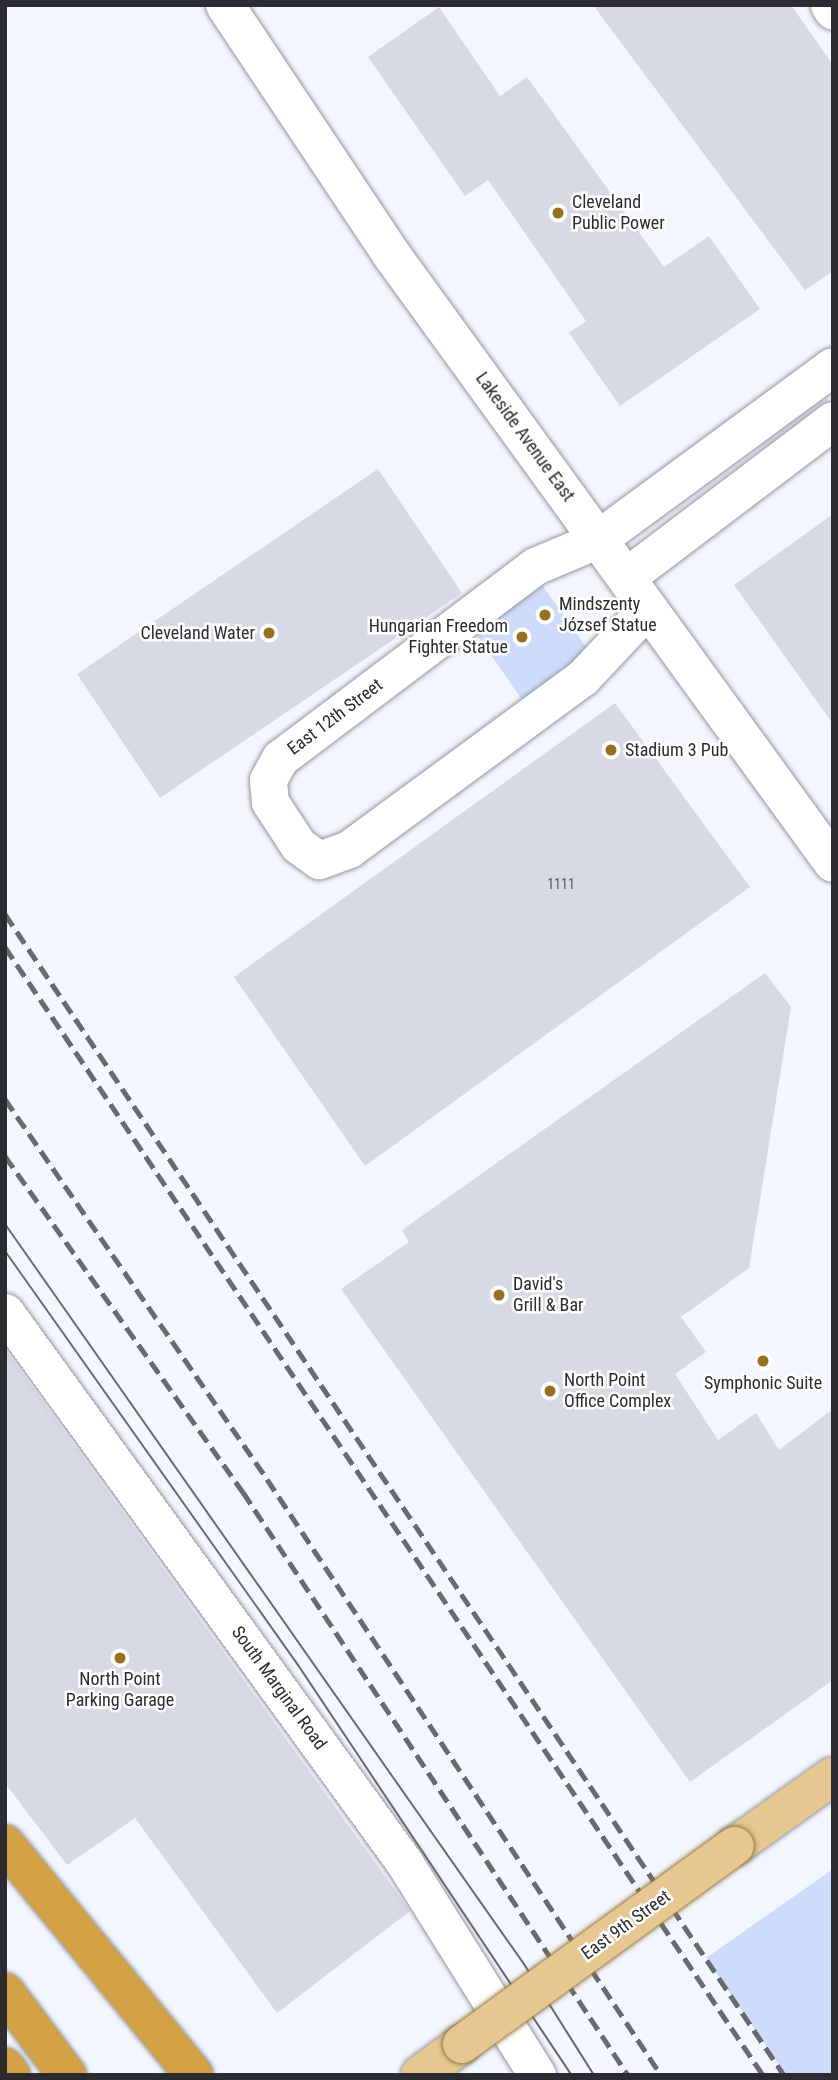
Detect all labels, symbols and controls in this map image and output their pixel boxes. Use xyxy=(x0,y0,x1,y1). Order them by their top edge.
place label: Cleveland Public Power xyxy=(572,192,665,234)
marker: Cleveland Public Power xyxy=(550,205,566,221)
street label: Lakeside Avenue East xyxy=(471,368,579,506)
place label: Mindszenty József Statue xyxy=(559,594,657,636)
marker: Mindszenty József Statue xyxy=(537,607,553,623)
place label: Hungarian Freedom Fighter Statue xyxy=(369,616,508,658)
place label: Cleveland Water xyxy=(140,622,255,644)
marker: Cleveland Water xyxy=(261,625,277,641)
marker: Hungarian Freedom Fighter Statue xyxy=(514,629,530,645)
street label: East 12th Street xyxy=(283,674,387,760)
place label: Stadium 3 Pub xyxy=(625,739,728,761)
marker: Stadium 3 Pub xyxy=(603,742,619,758)
house number: 1111 xyxy=(547,876,575,892)
place label: David's Grill & Bar xyxy=(513,1274,583,1316)
marker: David's Grill & Bar xyxy=(491,1287,507,1303)
marker: Symphonic Suite xyxy=(755,1353,771,1369)
place label: North Point Office Complex xyxy=(564,1370,671,1412)
place label: Symphonic Suite xyxy=(704,1372,822,1394)
marker: North Point Office Complex xyxy=(542,1383,558,1399)
street label: South Marginal Road xyxy=(227,1622,331,1754)
marker: North Point Parking Garage xyxy=(112,1650,128,1666)
place label: North Point Parking Garage xyxy=(66,1669,174,1712)
street label: East 9th Street xyxy=(577,1886,675,1964)

